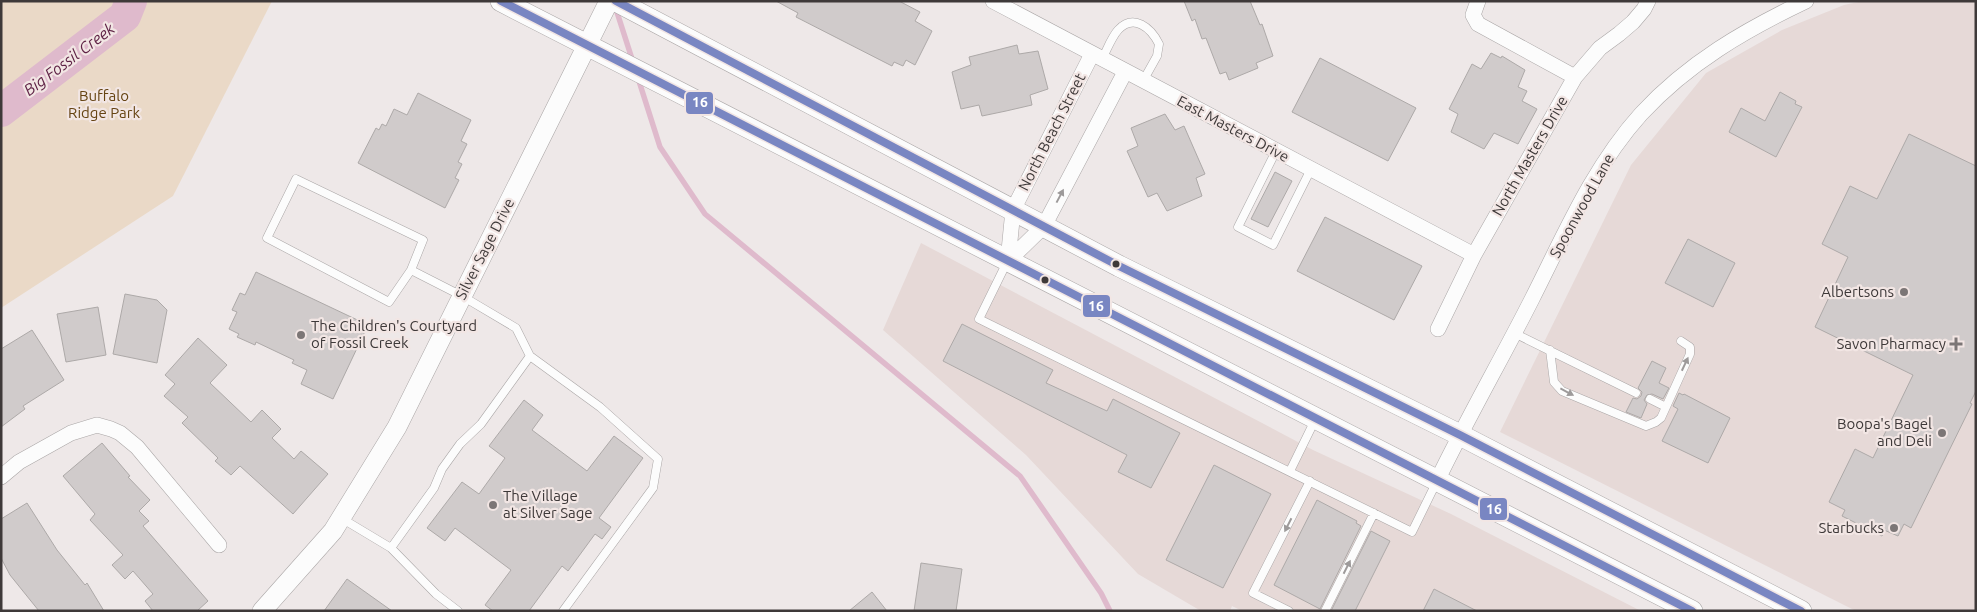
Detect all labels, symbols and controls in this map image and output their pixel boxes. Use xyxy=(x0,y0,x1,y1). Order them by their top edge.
water label: Big Fossil Creek xyxy=(20,19,119,99)
street label: North Beach Street xyxy=(1015,70,1089,193)
park label: Buffalo Ridge Park xyxy=(68,87,140,121)
line badge: 16 xyxy=(685,91,714,115)
street label: East Masters Drive xyxy=(1174,92,1292,165)
street label: North Masters Drive xyxy=(1488,93,1571,219)
text: 16 xyxy=(692,94,708,110)
street label: Spoonwood Lane xyxy=(1546,151,1617,261)
one-way arrow xyxy=(1056,189,1064,204)
street label: Silver Sage Drive xyxy=(452,195,517,302)
unlabelled marker xyxy=(1111,259,1121,269)
unlabelled marker xyxy=(1040,275,1050,285)
place label: Albertsons xyxy=(1821,283,1894,300)
marker: Albertsons xyxy=(1898,286,1910,298)
line badge: 16 xyxy=(1082,294,1111,318)
text: 16 xyxy=(1088,298,1104,314)
place label: The Children's Courtyard of Fossil Creek xyxy=(311,317,477,351)
marker: The Children's Courtyard of Fossil Creek xyxy=(295,329,307,341)
place label: Savon Pharmacy xyxy=(1836,335,1946,352)
marker: Savon Pharmacy xyxy=(1950,338,1962,350)
one-way arrow xyxy=(1682,357,1690,371)
one-way arrow xyxy=(1559,388,1574,396)
place label: Boopa's Bagel and Deli xyxy=(1837,415,1932,449)
marker: Boopa's Bagel and Deli xyxy=(1936,427,1948,439)
place label: The Village at Silver Sage xyxy=(503,487,593,521)
line badge: 16 xyxy=(1479,497,1508,521)
marker: The Village at Silver Sage xyxy=(487,499,499,511)
text: 16 xyxy=(1486,501,1502,517)
one-way arrow xyxy=(1284,517,1292,532)
place label: Starbucks xyxy=(1818,519,1884,536)
marker: Starbucks xyxy=(1888,522,1900,534)
one-way arrow xyxy=(1343,560,1351,574)

